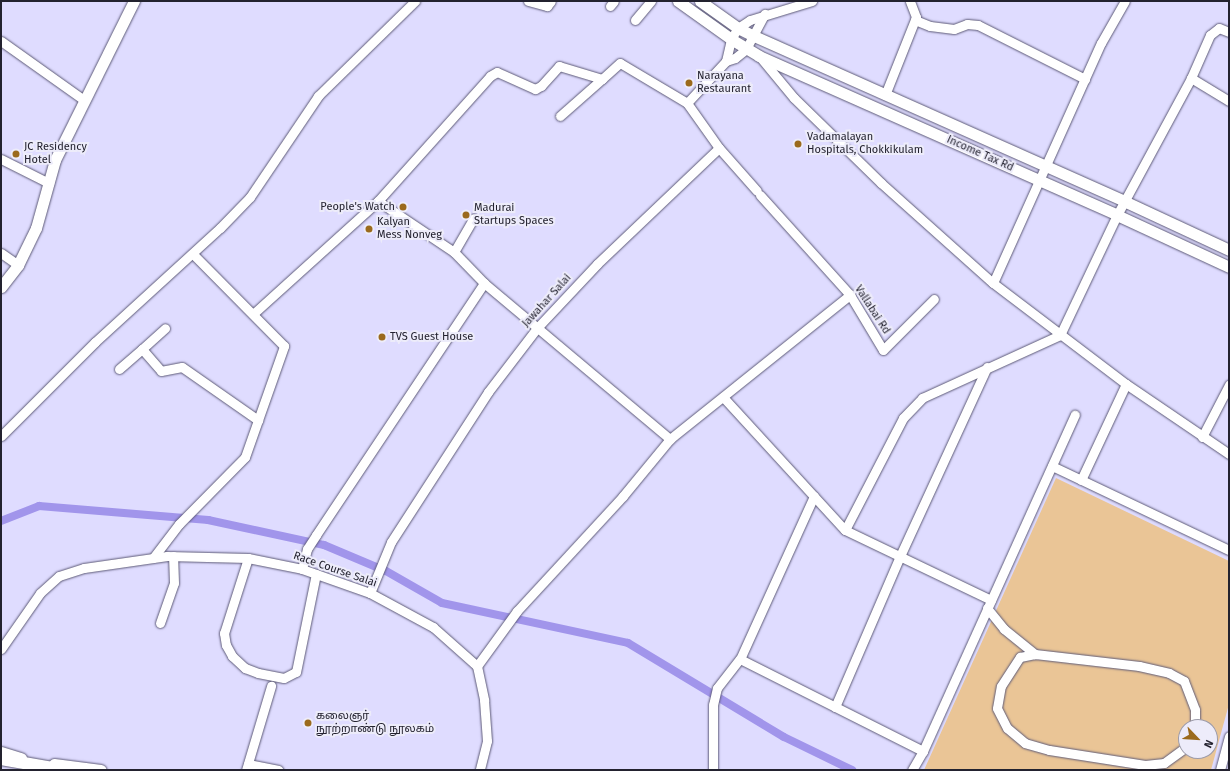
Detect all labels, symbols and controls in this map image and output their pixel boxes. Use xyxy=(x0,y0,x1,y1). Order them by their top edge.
place label: Narayana Restaurant xyxy=(697,70,751,96)
marker: Narayana Restaurant xyxy=(684,78,694,88)
place label: Vadamalayan Hospitals, Chokkikulam xyxy=(807,131,923,157)
street label: Income Tax Rd xyxy=(944,133,1016,175)
marker: Vadamalayan Hospitals, Chokkikulam xyxy=(792,138,804,150)
place label: JC Residency Hotel xyxy=(24,141,87,167)
marker: JC Residency Hotel xyxy=(11,149,21,159)
place label: People's Watch xyxy=(320,200,395,214)
marker: People's Watch xyxy=(398,202,408,212)
place label: Madurai Startups Spaces xyxy=(474,202,554,228)
marker: Madurai Startups Spaces xyxy=(461,210,471,220)
place label: Kalyan Mess Nonveg xyxy=(377,216,442,242)
marker: Kalyan Mess Nonveg xyxy=(364,224,374,234)
street label: Jawahar Salai xyxy=(520,272,574,330)
street label: Vallabai Rd xyxy=(851,283,893,337)
place label: TVS Guest House xyxy=(390,330,473,344)
marker: TVS Guest House xyxy=(377,332,387,342)
street label: Race Course Salai xyxy=(291,550,379,590)
place label: கலைஞர் நூற்றாண்டு நூலகம் xyxy=(316,710,434,736)
marker: கலைஞர் நூற்றாண்டு நூலகம் xyxy=(303,718,313,728)
north arrow xyxy=(1178,719,1218,759)
text: N xyxy=(1201,738,1216,750)

